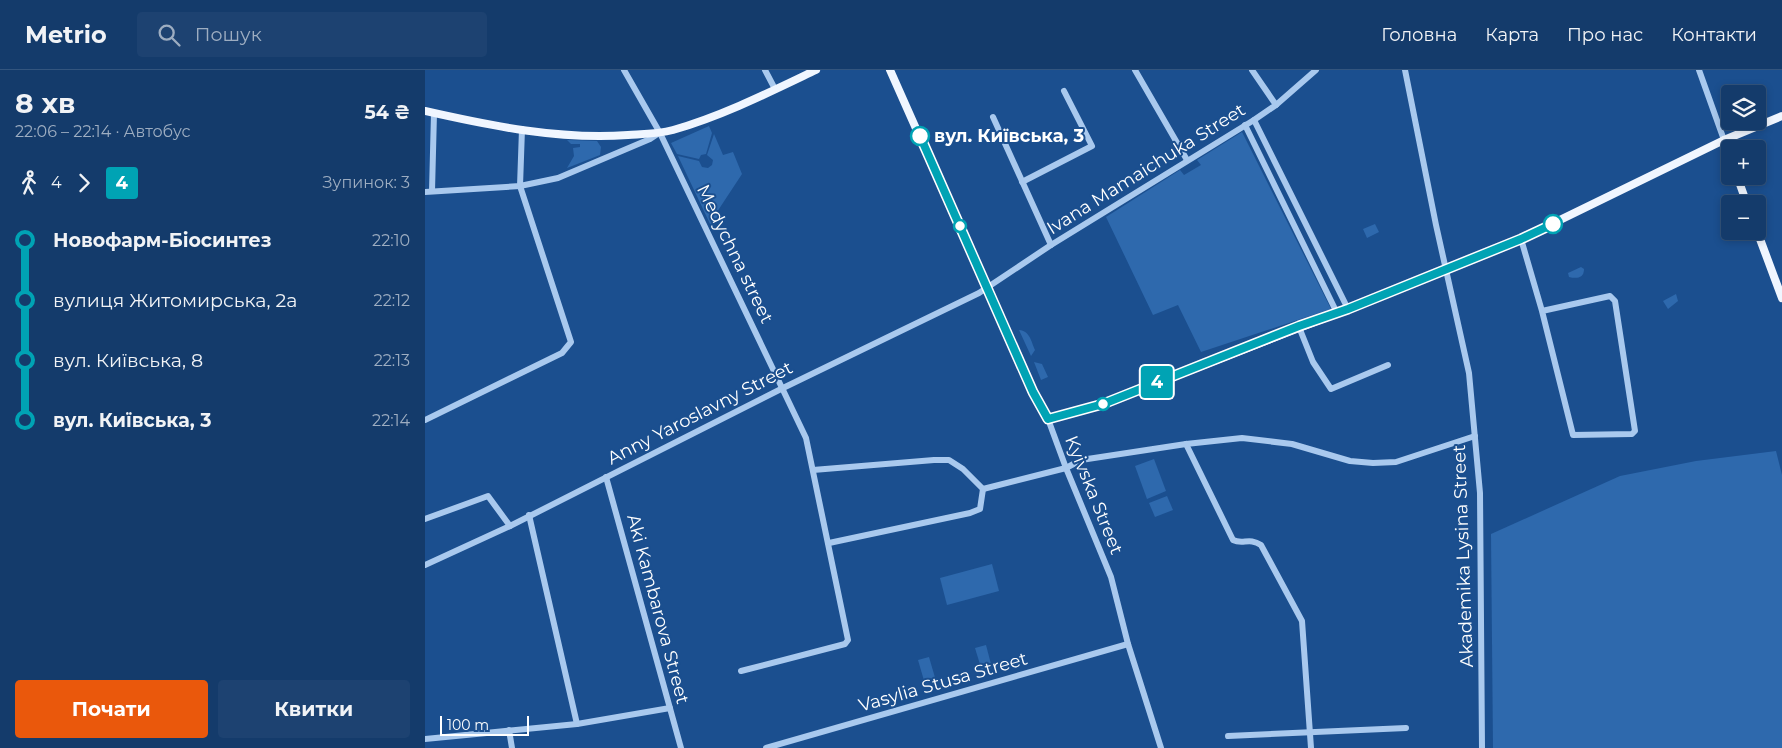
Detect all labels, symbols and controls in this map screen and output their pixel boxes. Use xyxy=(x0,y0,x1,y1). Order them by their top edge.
search box xyxy=(137,12,487,57)
text: Metrio xyxy=(25,20,107,49)
icon: search xyxy=(155,21,183,49)
text: Пошук xyxy=(195,23,262,46)
text: Головна xyxy=(1381,24,1457,46)
text: Карта xyxy=(1485,24,1539,46)
text: Про нас xyxy=(1567,24,1643,46)
text: Контакти xyxy=(1671,24,1757,46)
map controls xyxy=(1721,85,1766,240)
button: layers xyxy=(1721,85,1766,130)
text: 8 хв xyxy=(15,86,75,120)
street label: Ivana Mamaichuka Street xyxy=(1043,99,1249,239)
text: 54 ₴ xyxy=(365,101,410,124)
text: 22:06 – 22:14 · Автобус xyxy=(15,122,191,141)
place label: вул. Київська, 3 xyxy=(934,125,1084,147)
marker: вул. Київська, 3 xyxy=(910,126,930,146)
button: + xyxy=(1721,140,1766,185)
icon: walk xyxy=(15,169,43,197)
icon: forward xyxy=(70,169,98,197)
text: 4 xyxy=(116,172,128,194)
text: 4 xyxy=(51,173,62,192)
text: Зупинок: 3 xyxy=(323,173,410,192)
street label: Medychna street xyxy=(692,181,778,327)
button: − xyxy=(1721,195,1766,240)
unlabelled marker xyxy=(1543,214,1563,234)
unlabelled marker xyxy=(953,219,967,233)
text: Новофарм-Біосинтез xyxy=(53,229,271,252)
text: 22:10 xyxy=(372,231,410,250)
text: вулиця Житомирська, 2а xyxy=(53,289,297,312)
text: 22:12 xyxy=(374,291,410,310)
text: вул. Київська, 8 xyxy=(53,349,203,372)
text: 22:13 xyxy=(374,351,410,370)
street label: Anny Yaroslavny Street xyxy=(604,357,796,469)
line badge: 4 xyxy=(1141,366,1173,398)
text: 4 xyxy=(1151,371,1163,393)
unlabelled marker xyxy=(1096,397,1110,411)
text: вул. Київська, 3 xyxy=(53,409,211,432)
text: 22:14 xyxy=(372,411,410,430)
street label: Kyivska Street xyxy=(1060,432,1128,558)
street label: Akademika Lysina Street xyxy=(1448,444,1478,668)
street label: Aki Kambarova Street xyxy=(622,512,694,706)
street label: Vasylia Stusa Street xyxy=(856,647,1030,717)
button: Почати xyxy=(15,680,208,738)
button: Квитки xyxy=(218,680,410,738)
scale bar xyxy=(440,713,529,736)
text: 100 m xyxy=(447,716,489,734)

